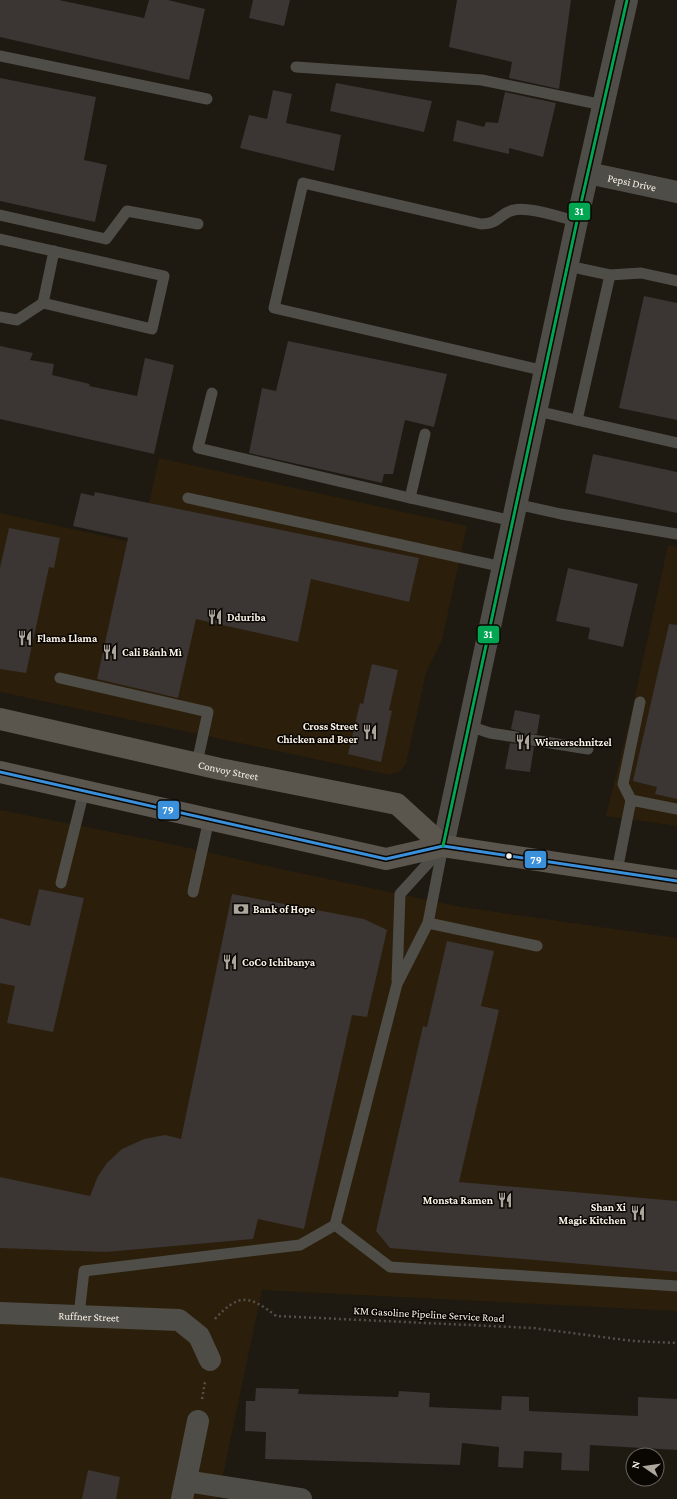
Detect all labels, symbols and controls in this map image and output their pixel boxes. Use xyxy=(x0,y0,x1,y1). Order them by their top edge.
street label: Pepsi Drive xyxy=(607,171,657,193)
line badge: 31 xyxy=(568,202,591,221)
text: 31 xyxy=(574,205,584,217)
restaurant icon: Dduriba xyxy=(206,608,224,626)
place label: Dduriba xyxy=(227,611,266,623)
line badge: 31 xyxy=(477,625,500,644)
text: 31 xyxy=(483,628,493,640)
restaurant icon: Flama Llama xyxy=(16,629,34,647)
place label: Flama Llama xyxy=(37,632,98,644)
restaurant icon: Cali Bánh Mì xyxy=(101,643,119,661)
place label: Cali Bánh Mì xyxy=(122,646,183,658)
place label: Cross Street Chicken and Beer xyxy=(277,720,359,745)
restaurant icon: Cross Street Chicken and Beer xyxy=(361,723,379,741)
restaurant icon: Wienerschnitzel xyxy=(514,733,532,751)
place label: Wienerschnitzel xyxy=(534,736,613,748)
street label: Convoy Street xyxy=(197,758,260,783)
line badge: 79 xyxy=(157,800,180,820)
text: 79 xyxy=(162,804,174,816)
line badge: 79 xyxy=(524,850,547,869)
unlabelled marker xyxy=(504,851,514,861)
text: 79 xyxy=(530,854,542,866)
bank icon: Bank of Hope xyxy=(232,900,250,918)
place label: Bank of Hope xyxy=(253,903,315,915)
restaurant icon: CoCo Ichibanya xyxy=(221,953,239,971)
place label: CoCo Ichibanya xyxy=(242,956,316,968)
restaurant icon: Monsta Ramen xyxy=(496,1191,514,1209)
place label: Monsta Ramen xyxy=(423,1194,494,1206)
place label: Shan Xi Magic Kitchen xyxy=(559,1201,627,1226)
restaurant icon: Shan Xi Magic Kitchen xyxy=(629,1204,647,1222)
street label: KM Gasoline Pipeline Service Road xyxy=(353,1304,505,1325)
street label: Ruffner Street xyxy=(58,1309,120,1324)
north arrow xyxy=(625,1447,665,1487)
text: N xyxy=(629,1459,642,1470)

